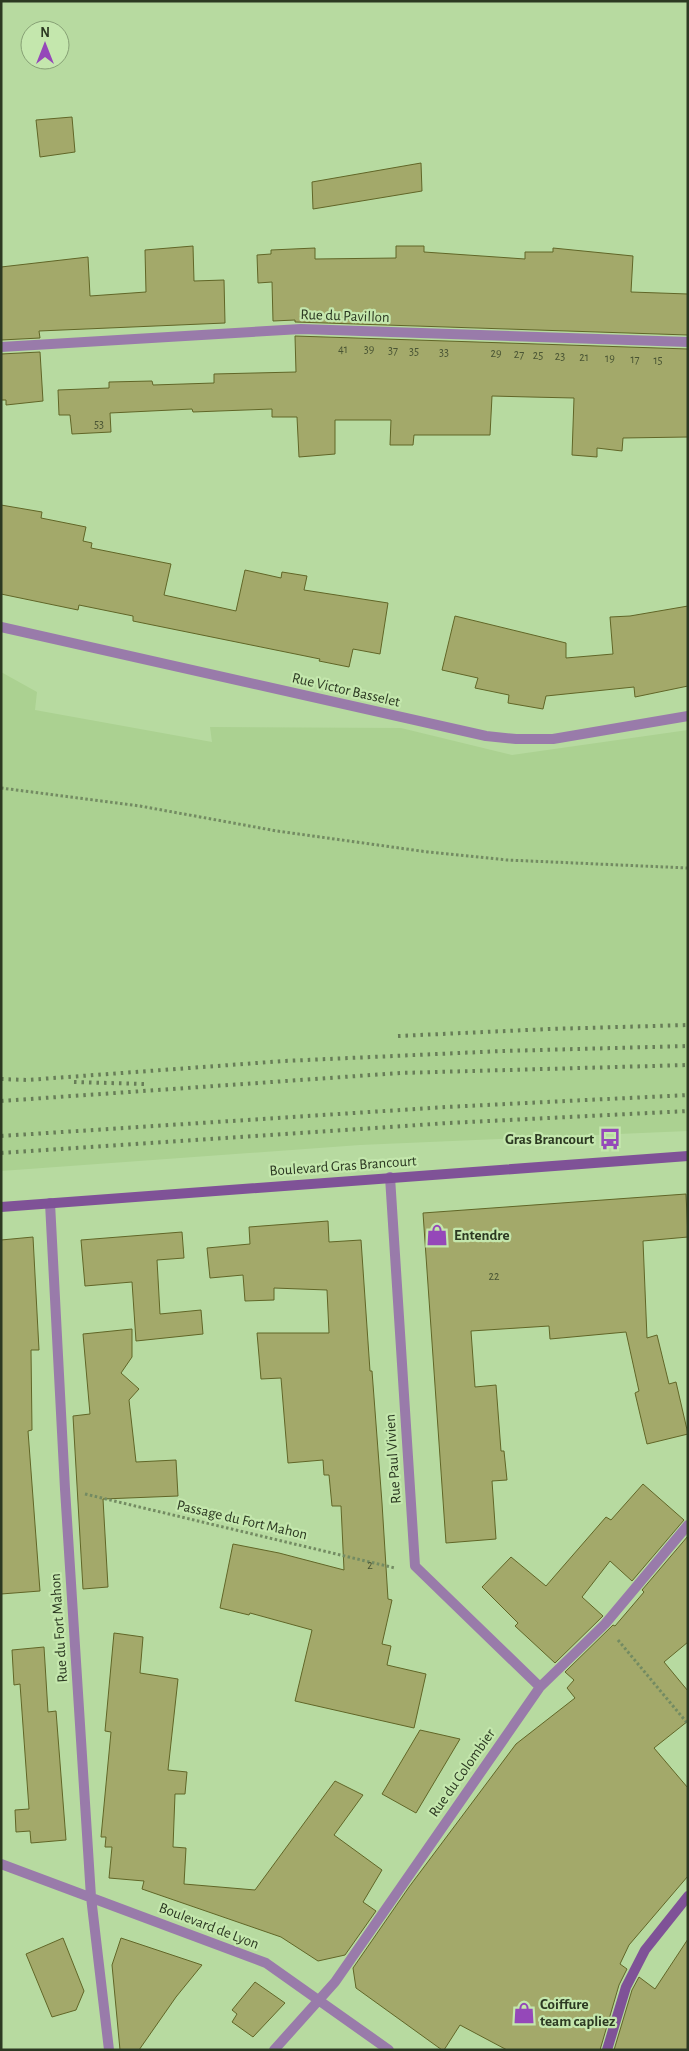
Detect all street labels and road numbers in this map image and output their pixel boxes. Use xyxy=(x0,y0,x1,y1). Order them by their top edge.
street label: Rue du Pavillon xyxy=(300,307,390,325)
street label: Rue Victor Basselet xyxy=(291,670,402,710)
street label: Boulevard Gras Brancourt xyxy=(269,1153,417,1179)
street label: Rue Paul Vivien xyxy=(382,1414,404,1504)
street label: Passage du Fort Mahon xyxy=(175,1498,309,1542)
street label: Rue du Fort Mahon xyxy=(48,1573,70,1683)
street label: Rue du Colombier xyxy=(426,1726,498,1820)
street label: Boulevard de Lyon xyxy=(157,1900,261,1952)

